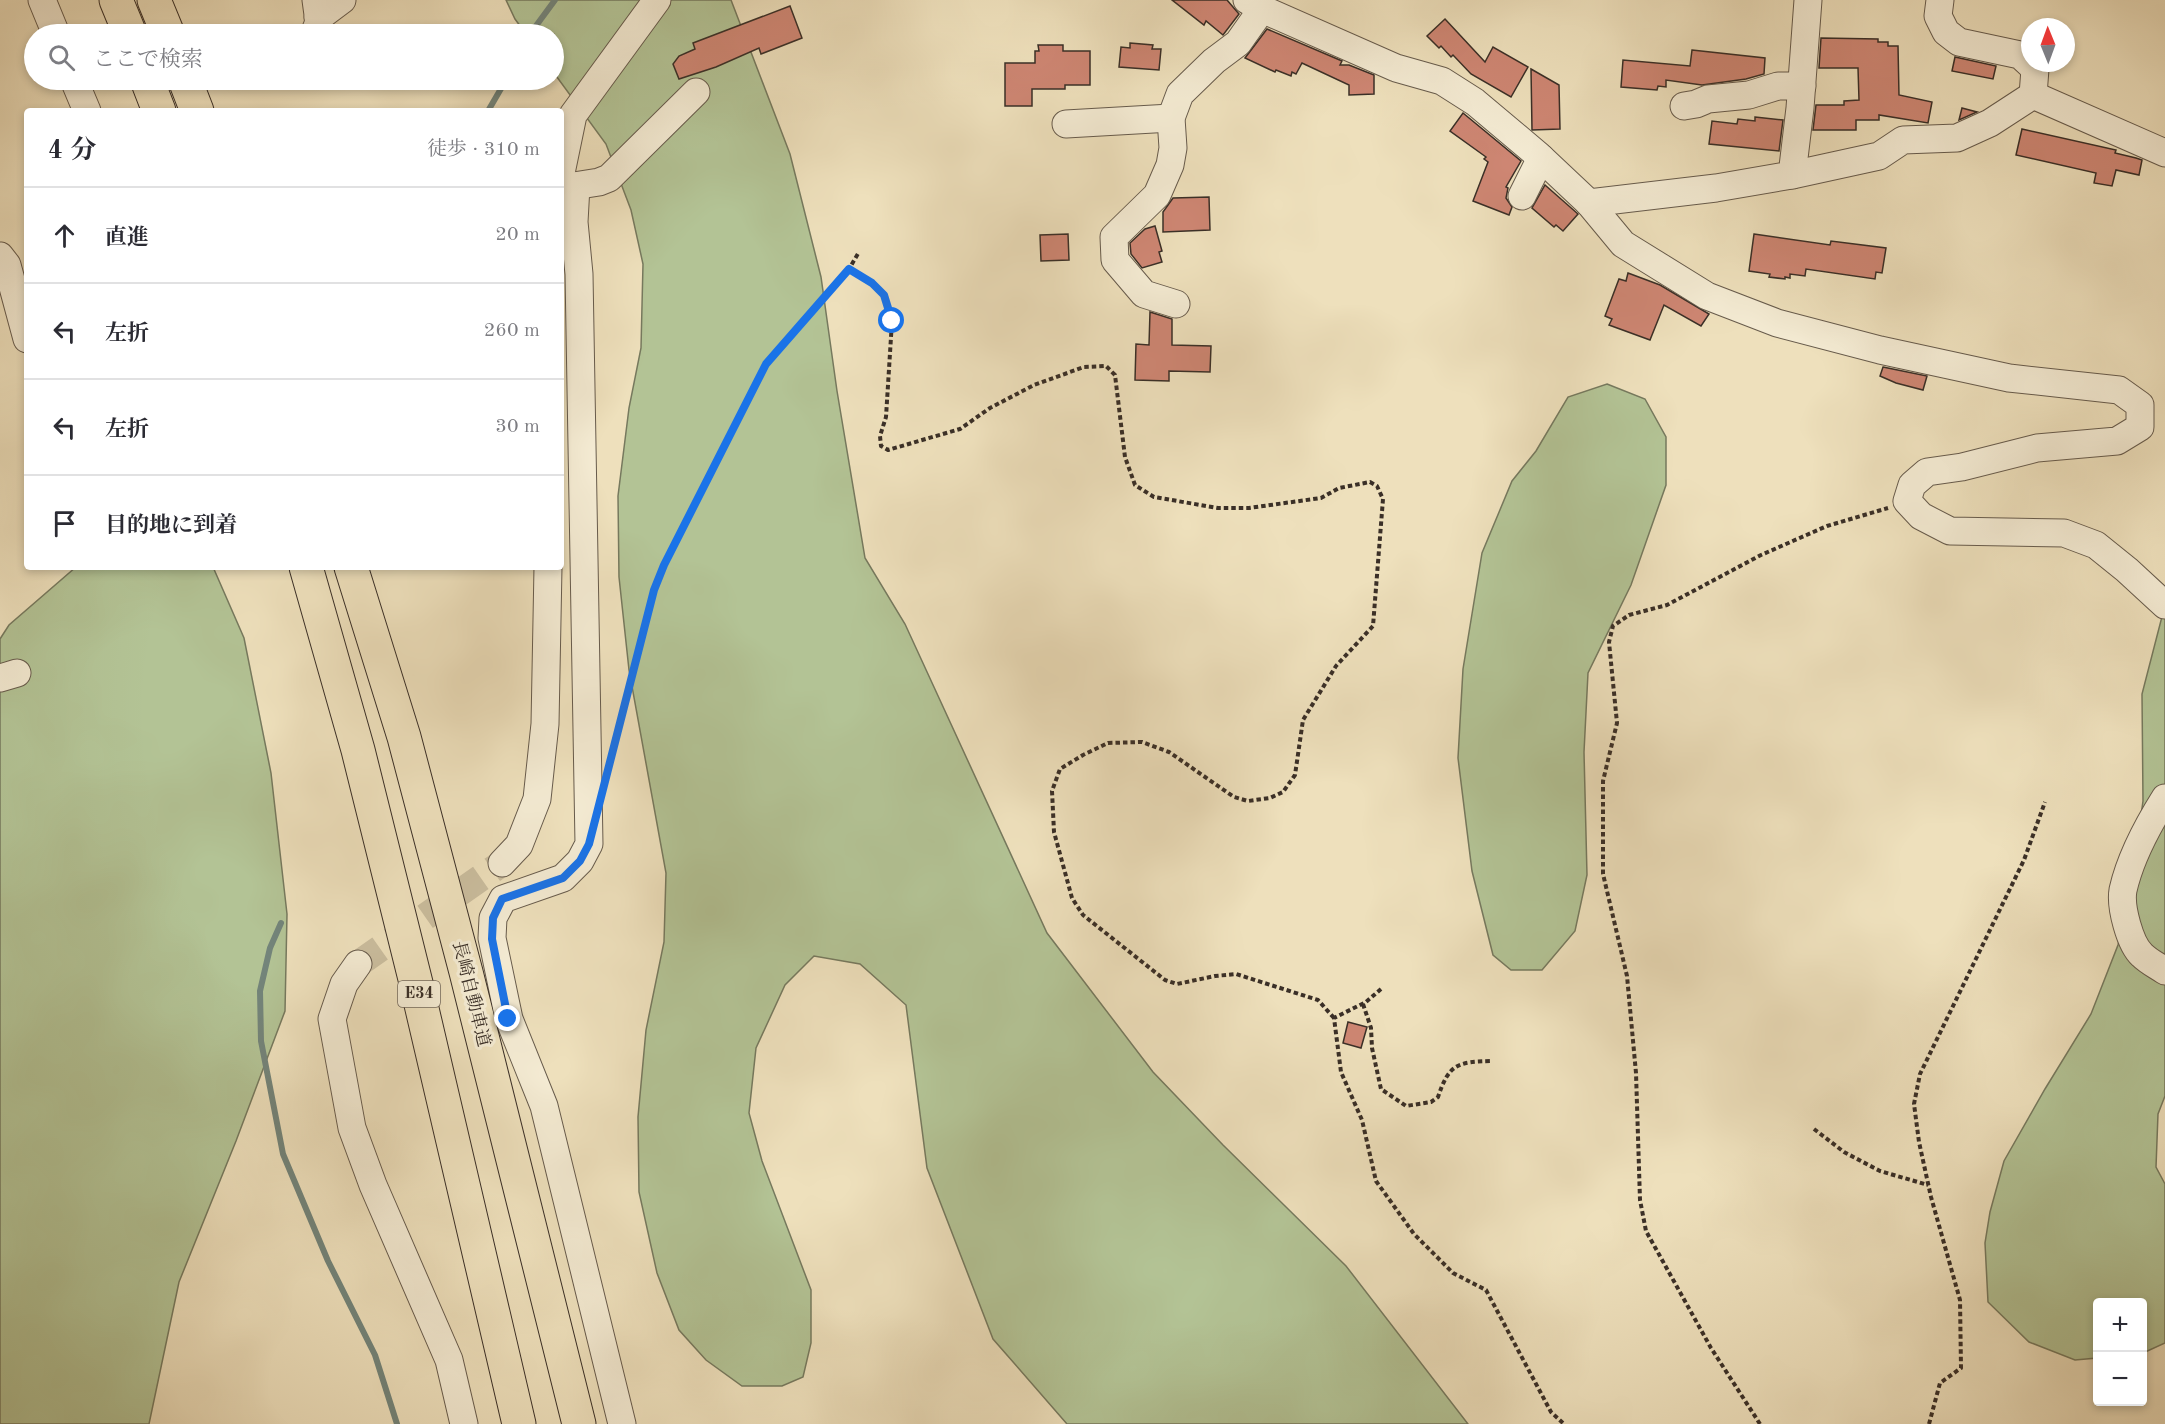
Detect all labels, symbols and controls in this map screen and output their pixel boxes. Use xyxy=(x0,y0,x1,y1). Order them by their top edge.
north arrow xyxy=(2021,18,2075,72)
search box xyxy=(24,24,564,90)
icon: search xyxy=(45,41,78,74)
text: ここで検索 xyxy=(93,49,203,71)
text: 4 分 xyxy=(48,138,96,164)
text: 徒歩 · 310 m xyxy=(427,140,540,160)
icon: ahead xyxy=(48,219,81,252)
text: 20 m xyxy=(495,225,540,245)
text: 直進 xyxy=(105,227,149,249)
route start xyxy=(878,307,904,333)
icon: left xyxy=(48,315,81,348)
text: 260 m xyxy=(484,321,540,341)
text: 左折 xyxy=(105,323,149,345)
icon: left xyxy=(48,411,81,444)
text: 30 m xyxy=(495,417,540,437)
text: 左折 xyxy=(105,419,149,441)
icon: arrive xyxy=(48,507,81,540)
text: 目的地に到着 xyxy=(105,515,237,537)
street label: 長崎自動車道 xyxy=(449,939,495,1049)
road number: E34 xyxy=(398,981,440,1007)
route end xyxy=(494,1005,520,1031)
map controls xyxy=(2093,1298,2147,1406)
button: + xyxy=(2093,1298,2147,1352)
button: − xyxy=(2093,1352,2147,1406)

